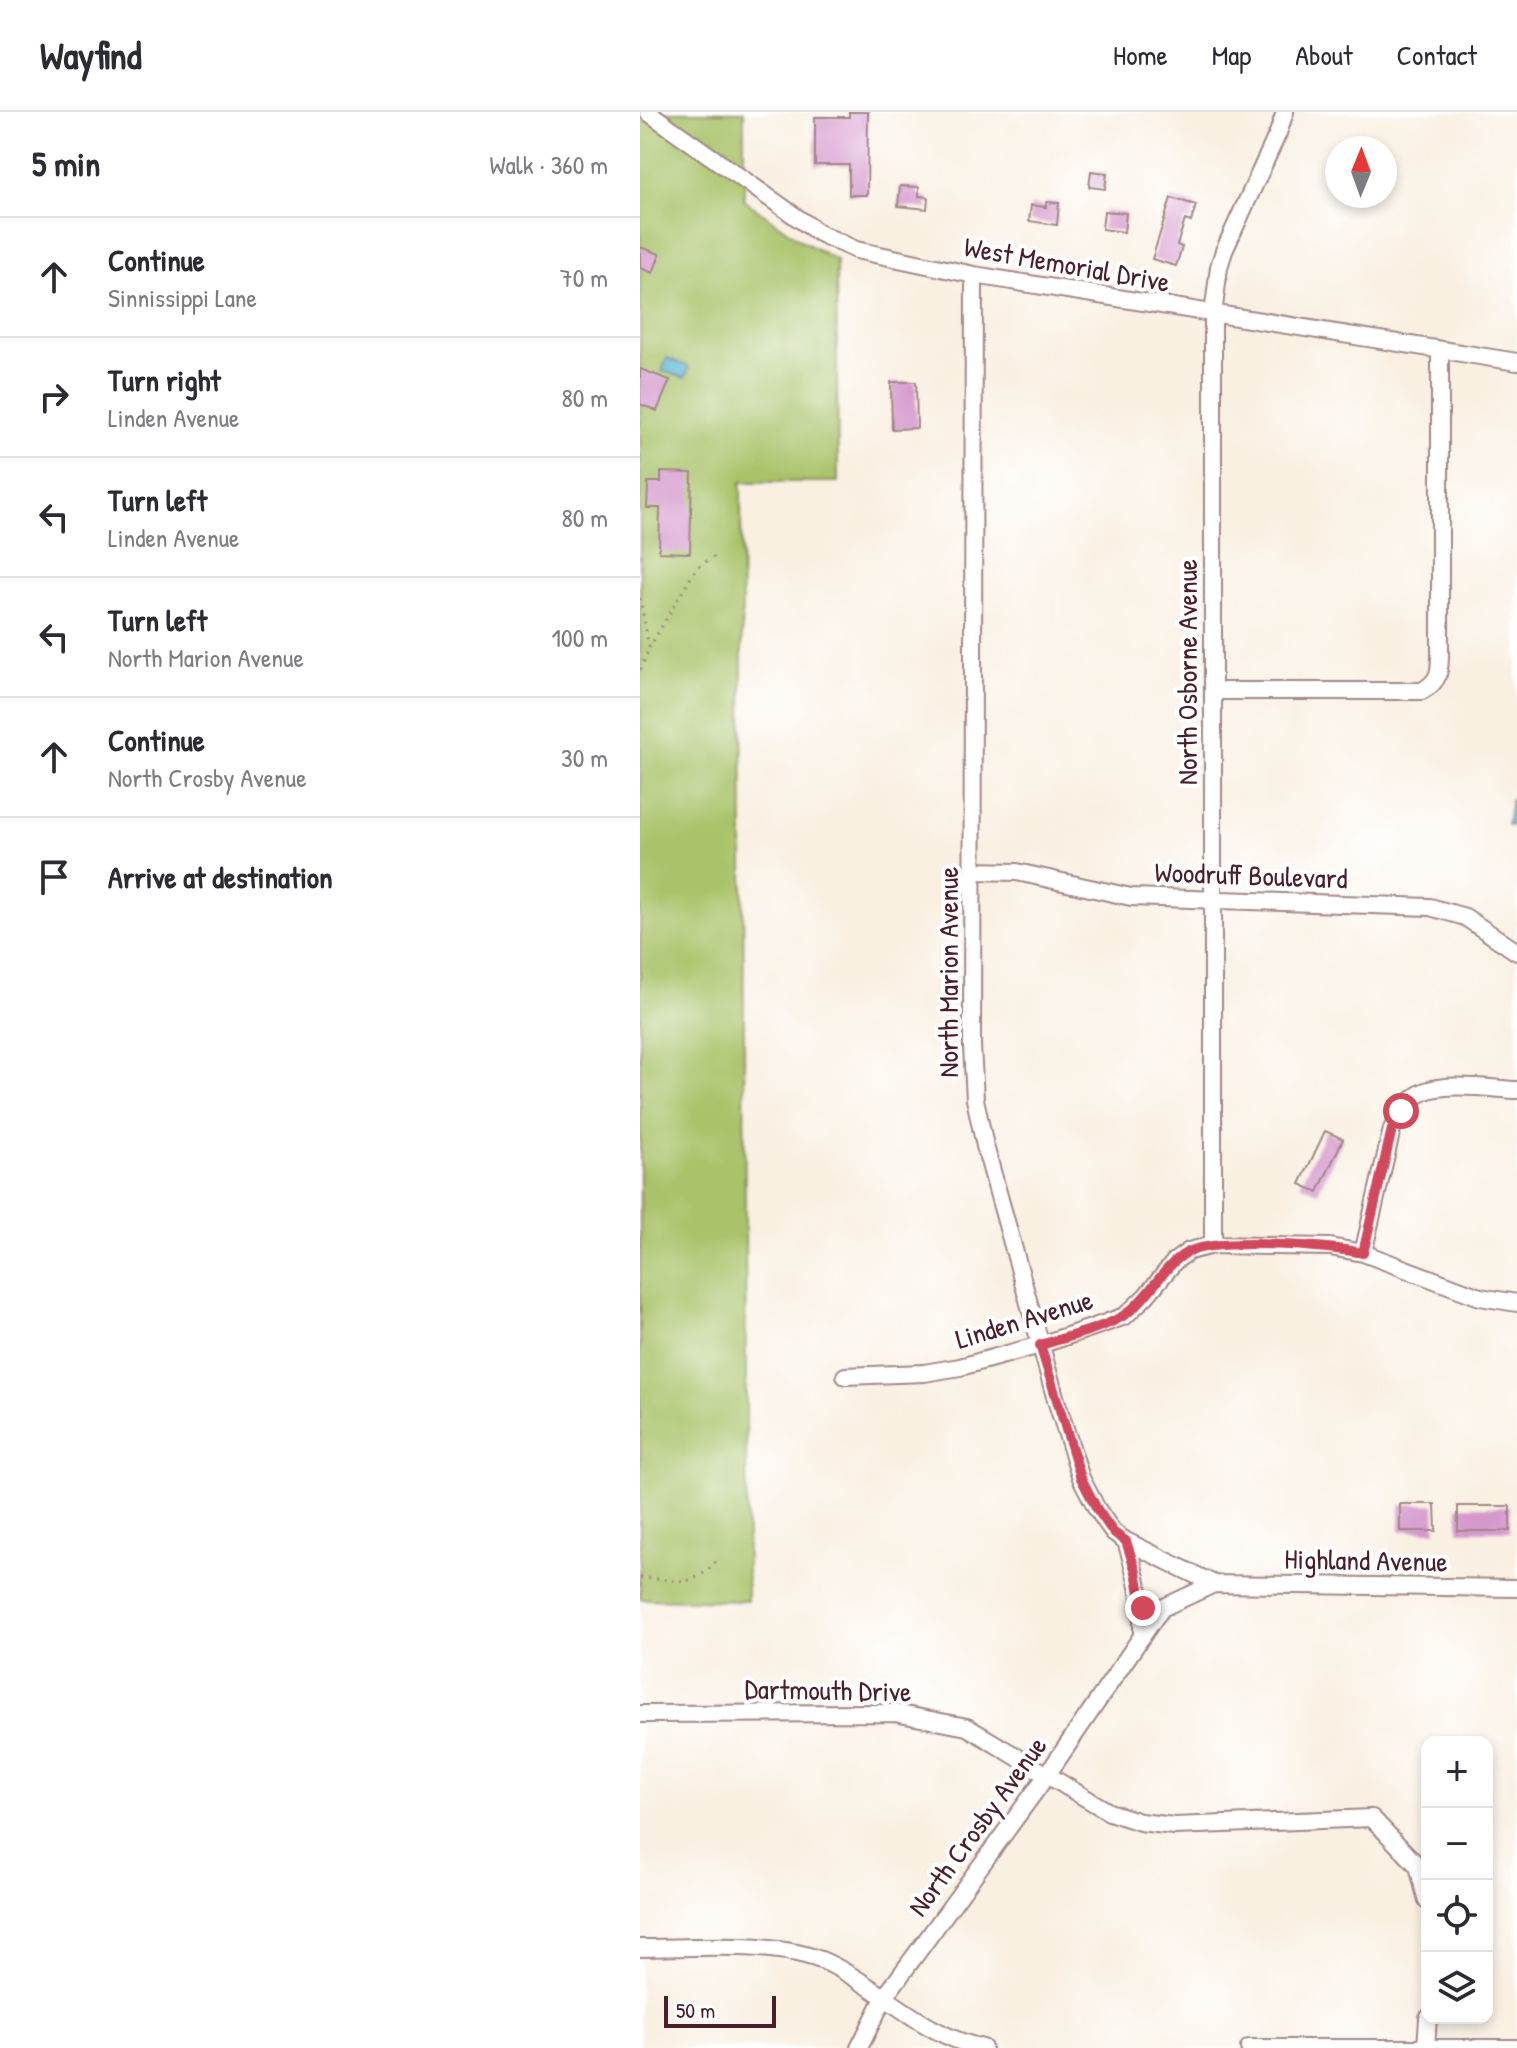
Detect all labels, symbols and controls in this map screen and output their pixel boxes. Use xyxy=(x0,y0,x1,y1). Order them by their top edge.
text: Wayfind xyxy=(40,29,142,81)
text: Home xyxy=(1113,36,1168,74)
text: Map xyxy=(1212,36,1251,74)
text: About xyxy=(1295,36,1353,74)
text: Contact xyxy=(1397,36,1477,74)
north arrow xyxy=(1325,136,1397,208)
text: 5 min xyxy=(32,141,100,187)
text: Walk · 360 m xyxy=(490,147,608,182)
street label: West Memorial Drive xyxy=(961,227,1173,301)
text: Continue xyxy=(108,240,205,280)
icon: ahead xyxy=(32,255,76,299)
text: 70 m xyxy=(560,260,608,295)
text: Sinnissippi Lane xyxy=(108,280,257,315)
text: Turn right xyxy=(108,360,221,400)
icon: right xyxy=(32,375,76,419)
text: 80 m xyxy=(561,380,608,415)
text: Linden Avenue xyxy=(108,400,239,435)
text: Turn left xyxy=(108,480,207,520)
icon: left xyxy=(32,495,76,539)
text: 80 m xyxy=(561,500,608,535)
text: Linden Avenue xyxy=(108,520,239,555)
street label: North Osborne Avenue xyxy=(1168,559,1206,785)
text: Turn left xyxy=(108,600,207,640)
icon: left xyxy=(32,615,76,659)
text: 100 m xyxy=(552,620,608,655)
text: North Marion Avenue xyxy=(108,640,304,675)
text: Continue xyxy=(108,720,205,760)
icon: ahead xyxy=(32,735,76,779)
text: 30 m xyxy=(561,740,608,775)
text: North Crosby Avenue xyxy=(108,760,307,795)
street label: Woodruff Boulevard xyxy=(1154,853,1348,897)
icon: arrive xyxy=(32,855,76,899)
text: Arrive at destination xyxy=(108,857,333,897)
street label: North Marion Avenue xyxy=(929,867,967,1077)
route start xyxy=(1383,1093,1419,1129)
street label: Linden Avenue xyxy=(951,1280,1097,1358)
street label: Highland Avenue xyxy=(1284,1540,1448,1580)
route end xyxy=(1125,1590,1161,1626)
street label: Dartmouth Drive xyxy=(744,1670,912,1710)
street label: North Crosby Avenue xyxy=(899,1728,1055,1924)
map controls xyxy=(1421,1736,1493,2024)
button: + xyxy=(1421,1736,1493,1808)
button: − xyxy=(1421,1808,1493,1880)
button: locate xyxy=(1421,1880,1493,1952)
button: layers xyxy=(1421,1952,1493,2024)
scale bar xyxy=(664,1992,776,2028)
text: 50 m xyxy=(676,1995,715,2025)

